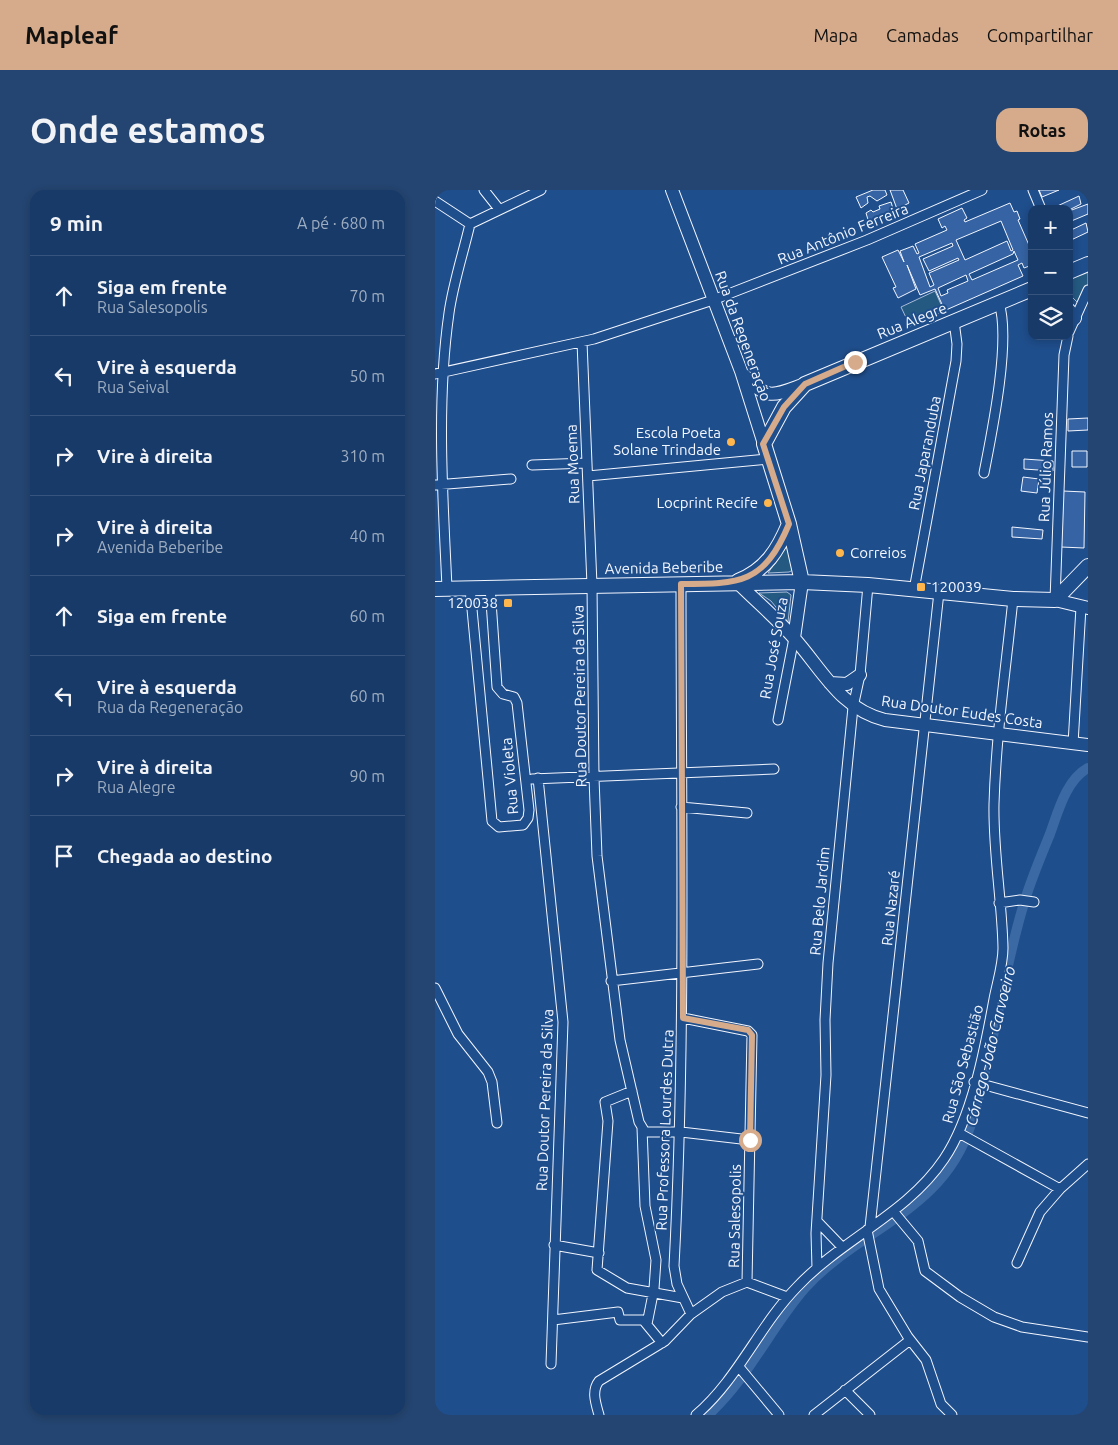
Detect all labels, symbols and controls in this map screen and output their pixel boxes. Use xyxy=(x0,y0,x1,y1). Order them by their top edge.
text: Mapleaf xyxy=(25,22,118,49)
text: Mapa xyxy=(813,25,858,45)
text: Camadas xyxy=(886,25,959,45)
text: Compartilhar xyxy=(987,25,1093,45)
button: Rotas xyxy=(996,108,1088,152)
text: Onde estamos xyxy=(30,110,265,150)
street label: Rua Antônio Ferreira xyxy=(775,200,911,267)
map controls xyxy=(1028,205,1073,340)
button: + xyxy=(1028,205,1073,250)
text: 9 min xyxy=(50,211,103,235)
text: A pé · 680 m xyxy=(297,214,385,232)
button: − xyxy=(1028,250,1073,295)
street label: Rua da Regeneração xyxy=(712,268,775,403)
text: Siga em frente xyxy=(97,276,227,298)
icon: ahead xyxy=(50,282,78,310)
text: 70 m xyxy=(349,287,385,305)
button: layers xyxy=(1028,295,1073,340)
text: Rua Salesopolis xyxy=(97,298,208,316)
street label: Rua Alegre xyxy=(875,299,949,342)
route end xyxy=(844,351,867,374)
text: Vire à esquerda xyxy=(97,356,237,378)
icon: left xyxy=(50,362,78,390)
text: 50 m xyxy=(349,367,385,385)
text: Rua Seival xyxy=(97,378,169,396)
street label: Rua Japaranduba xyxy=(905,394,944,512)
street label: Rua Júlio Ramos xyxy=(1035,412,1056,522)
street label: Rua Moema xyxy=(563,424,582,504)
place label: Escola Poeta Solane Trindade xyxy=(613,424,721,458)
marker: Escola Poeta Solane Trindade xyxy=(725,436,737,448)
icon: right xyxy=(50,442,78,470)
text: Vire à direita xyxy=(97,445,213,467)
text: 310 m xyxy=(340,447,385,465)
place label: Locprint Recife xyxy=(656,494,758,511)
marker: Locprint Recife xyxy=(762,497,774,509)
text: Vire à direita xyxy=(97,516,213,538)
icon: right xyxy=(50,522,78,550)
text: 40 m xyxy=(349,527,385,545)
text: Avenida Beberibe xyxy=(97,538,223,556)
place label: Correios xyxy=(850,544,907,561)
marker: Correios xyxy=(834,547,846,559)
street label: Avenida Beberibe xyxy=(605,558,723,577)
place label: 120039 xyxy=(931,578,982,595)
marker: 120039 xyxy=(915,581,927,593)
place label: 120038 xyxy=(447,594,498,611)
street label: Rua José Souza xyxy=(756,596,791,700)
marker: 120038 xyxy=(502,597,514,609)
icon: ahead xyxy=(50,602,78,630)
text: Siga em frente xyxy=(97,605,227,627)
street label: Rua Doutor Pereira da Silva xyxy=(569,605,590,787)
text: 60 m xyxy=(349,607,385,625)
text: Vire à esquerda xyxy=(97,676,237,698)
icon: left xyxy=(50,682,78,710)
text: 60 m xyxy=(349,687,385,705)
street label: Rua Doutor Eudes Costa xyxy=(880,692,1044,731)
text: Rua da Regeneração xyxy=(97,698,243,716)
street label: Rua Violeta xyxy=(498,737,521,815)
text: Vire à direita xyxy=(97,756,213,778)
icon: right xyxy=(50,762,78,790)
text: 90 m xyxy=(349,767,385,785)
text: Rua Alegre xyxy=(97,778,176,796)
icon: arrive xyxy=(50,842,78,870)
text: Chegada ao destino xyxy=(97,845,273,867)
street label: Rua Belo Jardim xyxy=(806,846,833,956)
street label: Rua Nazaré xyxy=(878,869,903,947)
water label: Córrego João Carvoeiro xyxy=(961,964,1019,1128)
street label: Rua São Sebastião xyxy=(939,1003,987,1125)
street label: Rua Doutor Pereira da Silva xyxy=(533,1009,556,1191)
street label: Rua Professora Lourdes Dutra xyxy=(652,1029,677,1231)
route start xyxy=(739,1129,762,1152)
street label: Rua Salesopolis xyxy=(725,1164,744,1268)

